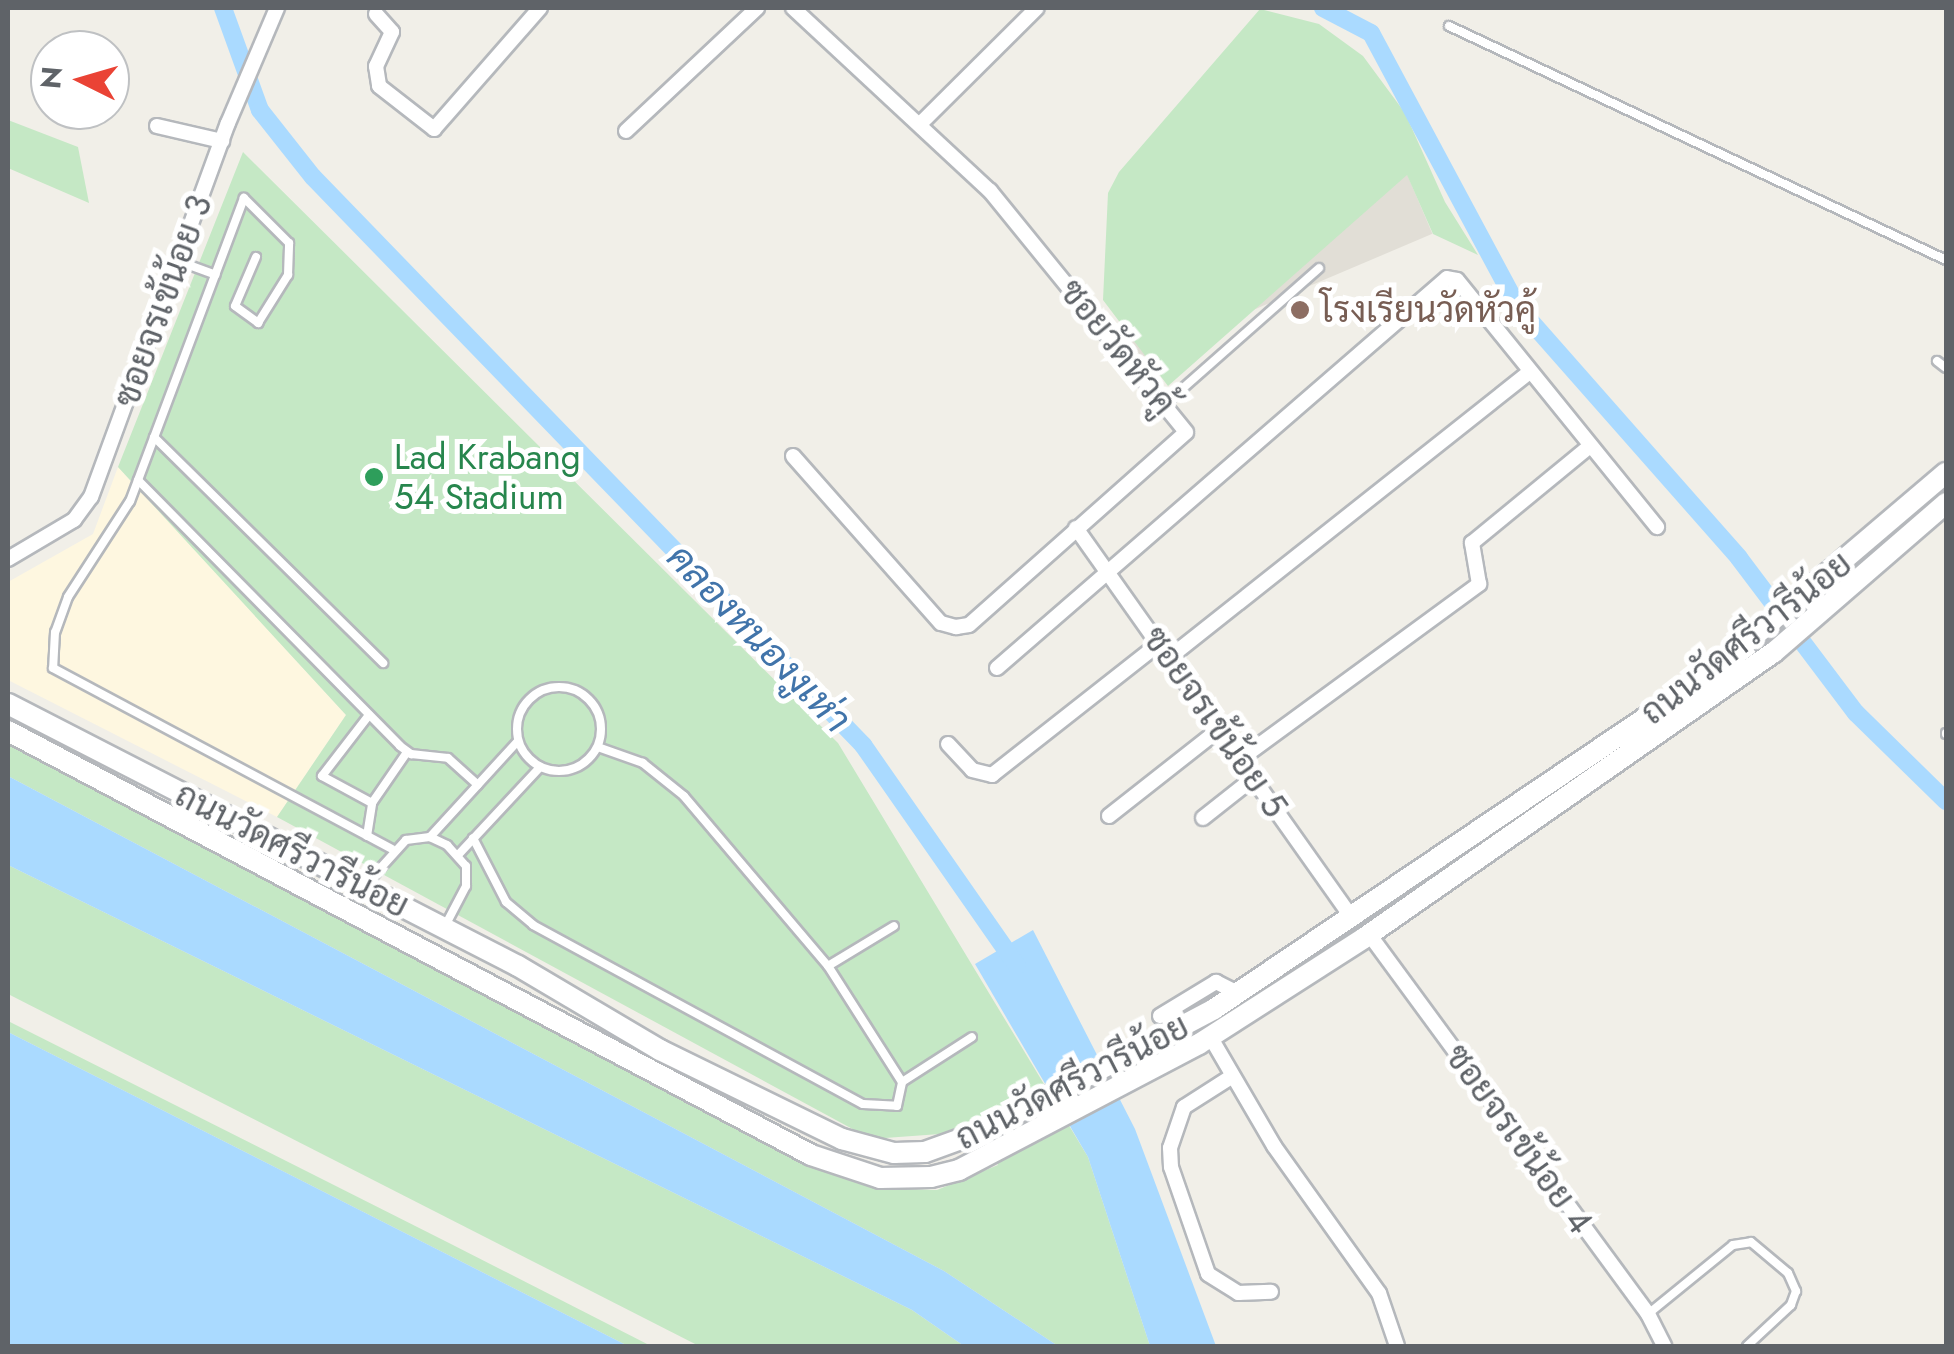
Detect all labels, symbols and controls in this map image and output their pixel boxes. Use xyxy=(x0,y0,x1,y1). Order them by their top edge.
north arrow xyxy=(30,30,130,130)
text: N xyxy=(30,65,73,90)
street label: ซอยจรเข้น้อย 3 xyxy=(105,189,221,413)
street label: ซอยวัดหัวคู้ xyxy=(1051,271,1185,423)
place label: โรงเรียนวัดหัวคู้ xyxy=(1320,289,1536,331)
marker: โรงเรียนวัดหัวคู้ xyxy=(1289,299,1311,321)
place label: Lad Krabang 54 Stadium xyxy=(394,436,581,518)
marker: Lad Krabang 54 Stadium xyxy=(363,466,385,488)
water label: คลองหนองงูเห่า xyxy=(658,534,860,742)
street label: ถนนวัดศรีวารีน้อย xyxy=(1632,543,1860,733)
street label: ซอยจรเข้น้อย 5 xyxy=(1134,619,1296,825)
street label: ถนนวัดศรีวารีน้อย xyxy=(168,773,416,927)
street label: ถนนวัดศรีวารีน้อย xyxy=(948,1005,1196,1159)
street label: ซอยจรเข้น้อย 4 xyxy=(1436,1036,1602,1242)

